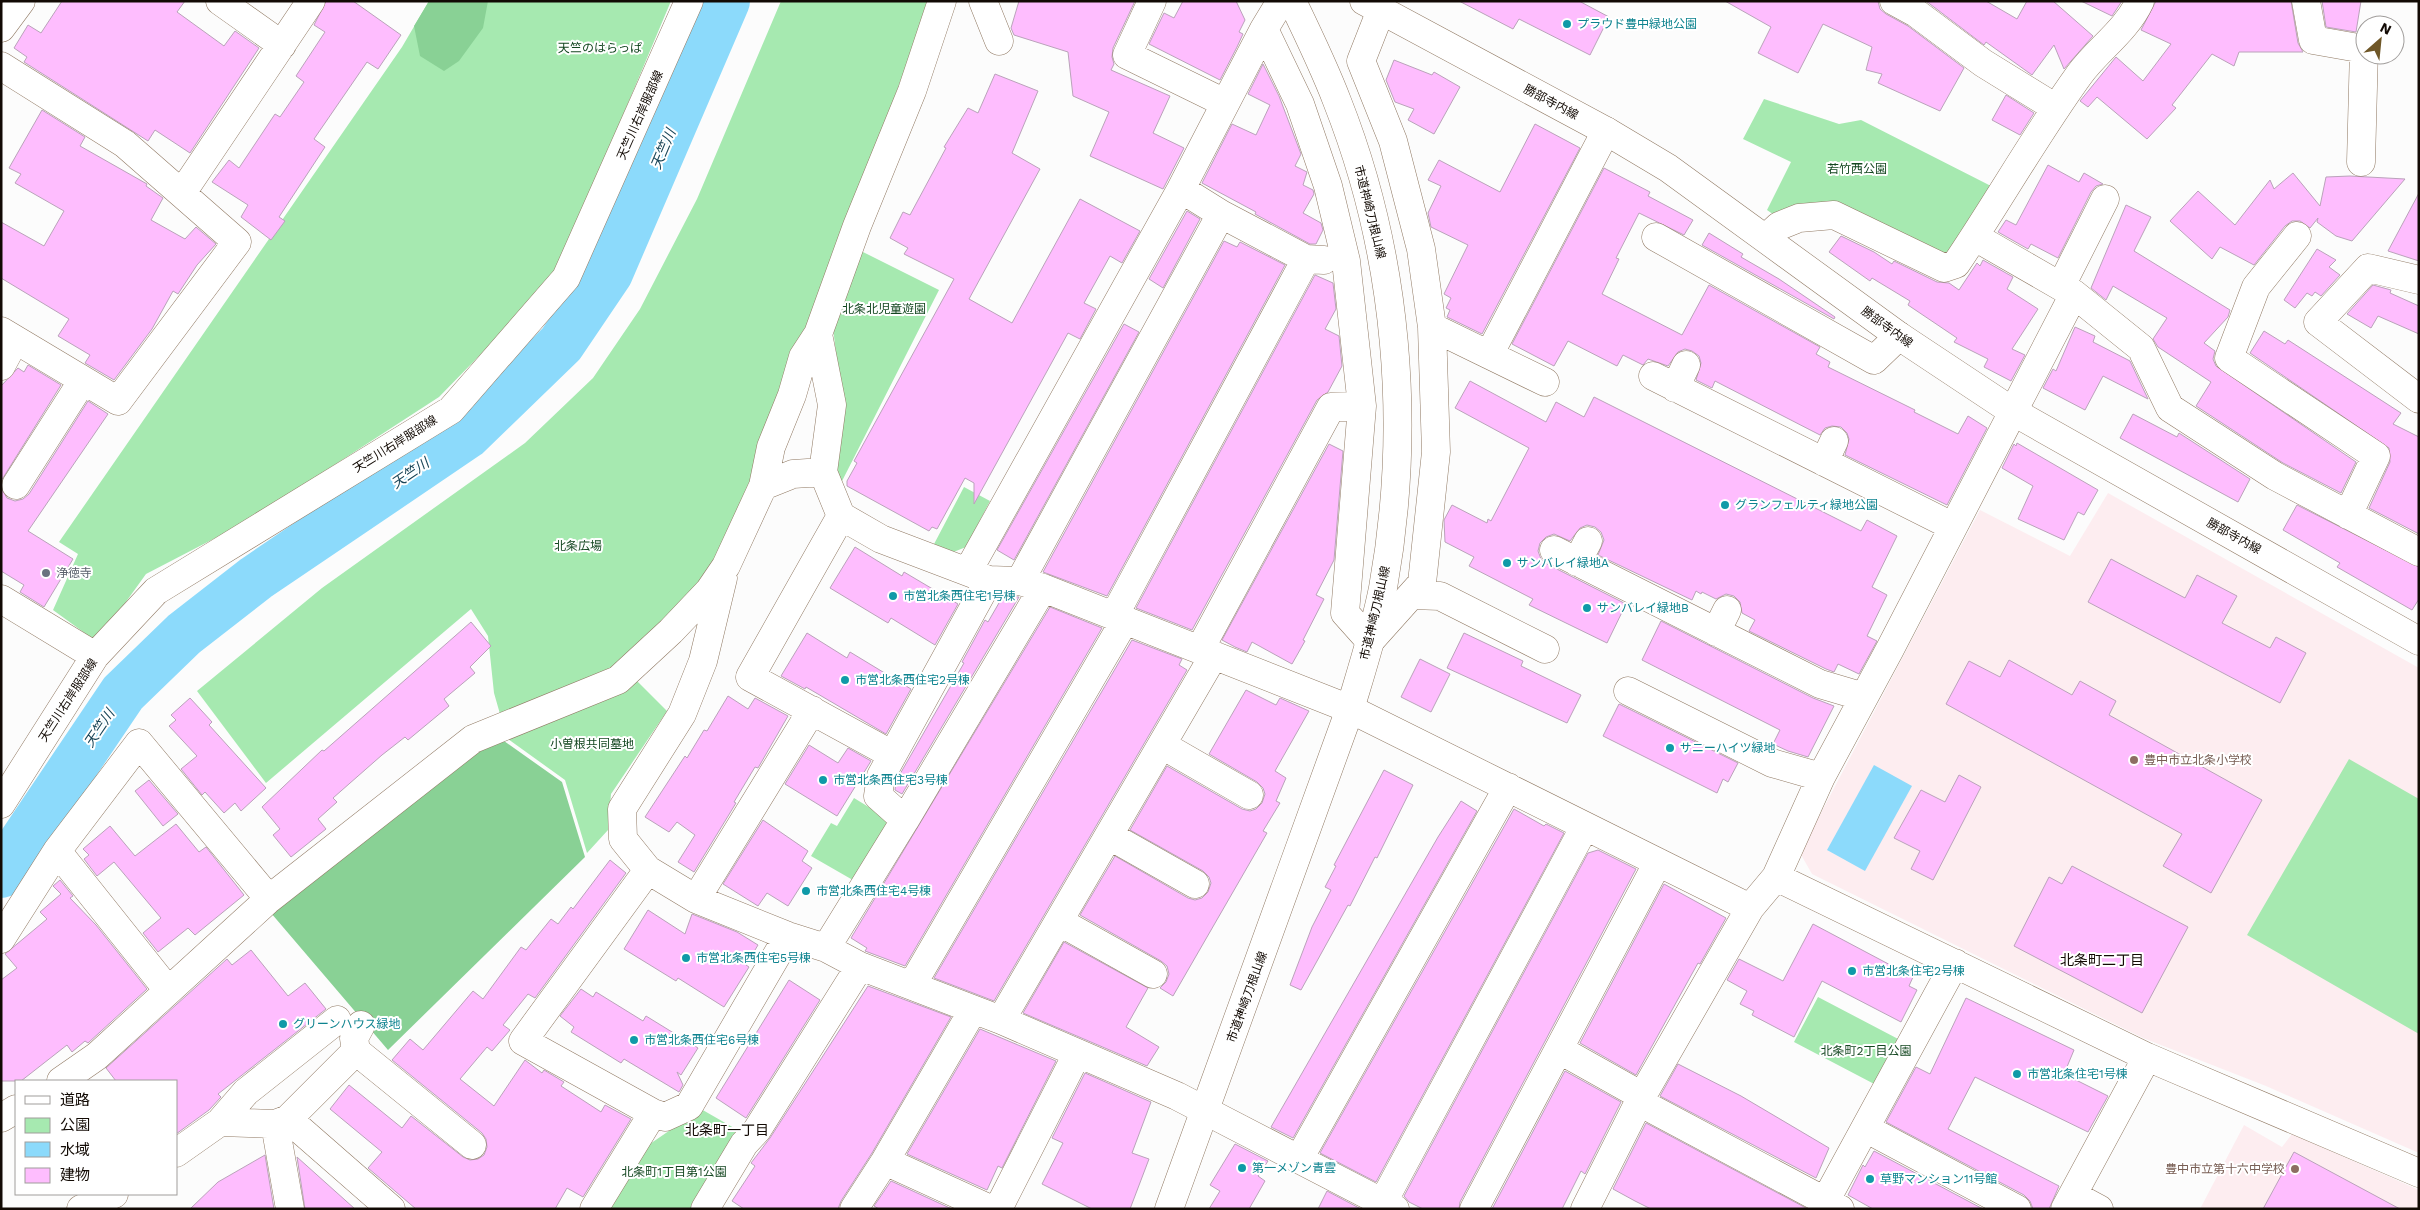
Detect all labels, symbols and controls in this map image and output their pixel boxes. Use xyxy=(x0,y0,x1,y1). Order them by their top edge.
north arrow xyxy=(2355,15,2405,65)
place label: プラウド豊中緑地公園 xyxy=(1577,17,1697,31)
marker: プラウド豊中緑地公園 xyxy=(1561,18,1573,30)
text: N xyxy=(2378,19,2394,38)
park label: 天竺のはらっぱ xyxy=(558,41,642,55)
street label: 天竺川右岸服部線 xyxy=(614,68,666,162)
street label: 勝部寺内線 xyxy=(1521,82,1581,122)
water label: 天竺川 xyxy=(647,126,679,172)
park label: 若竹西公園 xyxy=(1827,162,1887,176)
street label: 市道神崎刀根山線 xyxy=(1352,164,1388,260)
park label: 北条北児童遊園 xyxy=(842,302,926,316)
street label: 勝部寺内線 xyxy=(1859,304,1915,350)
street label: 天竺川右岸服部線 xyxy=(350,412,440,476)
water label: 天竺川 xyxy=(388,454,432,492)
place label: グランフェルティ緑地公園 xyxy=(1735,498,1878,512)
marker: グランフェルティ緑地公園 xyxy=(1719,499,1731,511)
street label: 勝部寺内線 xyxy=(2204,515,2264,557)
park label: 北条広場 xyxy=(554,539,602,553)
place label: サンバレイ緑地A xyxy=(1517,556,1609,570)
marker: サンバレイ緑地A xyxy=(1501,557,1513,569)
street label: 市道神崎刀根山線 xyxy=(1357,565,1393,661)
place label: 浄徳寺 xyxy=(56,566,92,580)
marker: 浄徳寺 xyxy=(40,567,52,579)
place label: 市営北条西住宅1号棟 xyxy=(903,589,1016,603)
marker: 市営北条西住宅1号棟 xyxy=(887,590,899,602)
place label: サンバレイ緑地B xyxy=(1597,601,1689,615)
marker: サンバレイ緑地B xyxy=(1581,602,1593,614)
street label: 天竺川右岸服部線 xyxy=(36,656,100,744)
place label: 市営北条西住宅2号棟 xyxy=(855,673,970,687)
marker: 市営北条西住宅2号棟 xyxy=(839,674,851,686)
water label: 天竺川 xyxy=(80,706,118,750)
park label: 小曽根共同墓地 xyxy=(550,737,634,751)
place label: サニーハイツ緑地 xyxy=(1680,741,1776,755)
marker: サニーハイツ緑地 xyxy=(1664,742,1676,754)
place label: 豊中市立北条小学校 xyxy=(2144,753,2252,767)
marker: 豊中市立北条小学校 xyxy=(2128,754,2140,766)
place label: 市営北条西住宅3号棟 xyxy=(833,773,948,787)
marker: 市営北条西住宅3号棟 xyxy=(817,774,829,786)
place label: 市営北条西住宅4号棟 xyxy=(816,884,931,898)
marker: 市営北条西住宅4号棟 xyxy=(800,885,812,897)
street label: 市道神崎刀根山線 xyxy=(1224,949,1270,1045)
place label: 市営北条西住宅5号棟 xyxy=(696,951,811,965)
marker: 市営北条西住宅5号棟 xyxy=(680,952,692,964)
district label: 北条町二丁目 xyxy=(2060,952,2144,968)
place label: 市営北条住宅2号棟 xyxy=(1862,964,1965,978)
marker: 市営北条住宅2号棟 xyxy=(1846,965,1858,977)
place label: グリーンハウス緑地 xyxy=(293,1017,400,1031)
marker: グリーンハウス緑地 xyxy=(277,1018,289,1030)
place label: 市営北条西住宅6号棟 xyxy=(644,1033,759,1047)
marker: 市営北条西住宅6号棟 xyxy=(628,1034,640,1046)
park label: 北条町2丁目公園 xyxy=(1821,1044,1912,1058)
place label: 市営北条住宅1号棟 xyxy=(2027,1067,2128,1081)
marker: 市営北条住宅1号棟 xyxy=(2011,1068,2023,1080)
legend xyxy=(15,1080,178,1195)
text: 道路 xyxy=(60,1091,90,1109)
text: 公園 xyxy=(60,1116,90,1134)
district label: 北条町一丁目 xyxy=(685,1122,769,1138)
text: 水域 xyxy=(60,1141,90,1159)
place label: 第一メゾン青雲 xyxy=(1252,1161,1336,1175)
marker: 第一メゾン青雲 xyxy=(1236,1162,1248,1174)
place label: 豊中市立第十六中学校 xyxy=(2165,1162,2285,1176)
marker: 豊中市立第十六中学校 xyxy=(2289,1163,2301,1175)
park label: 北条町1丁目第1公園 xyxy=(621,1165,727,1179)
text: 建物 xyxy=(60,1166,90,1184)
place label: 草野マンション11号館 xyxy=(1880,1172,1997,1186)
marker: 草野マンション11号館 xyxy=(1864,1173,1876,1185)

